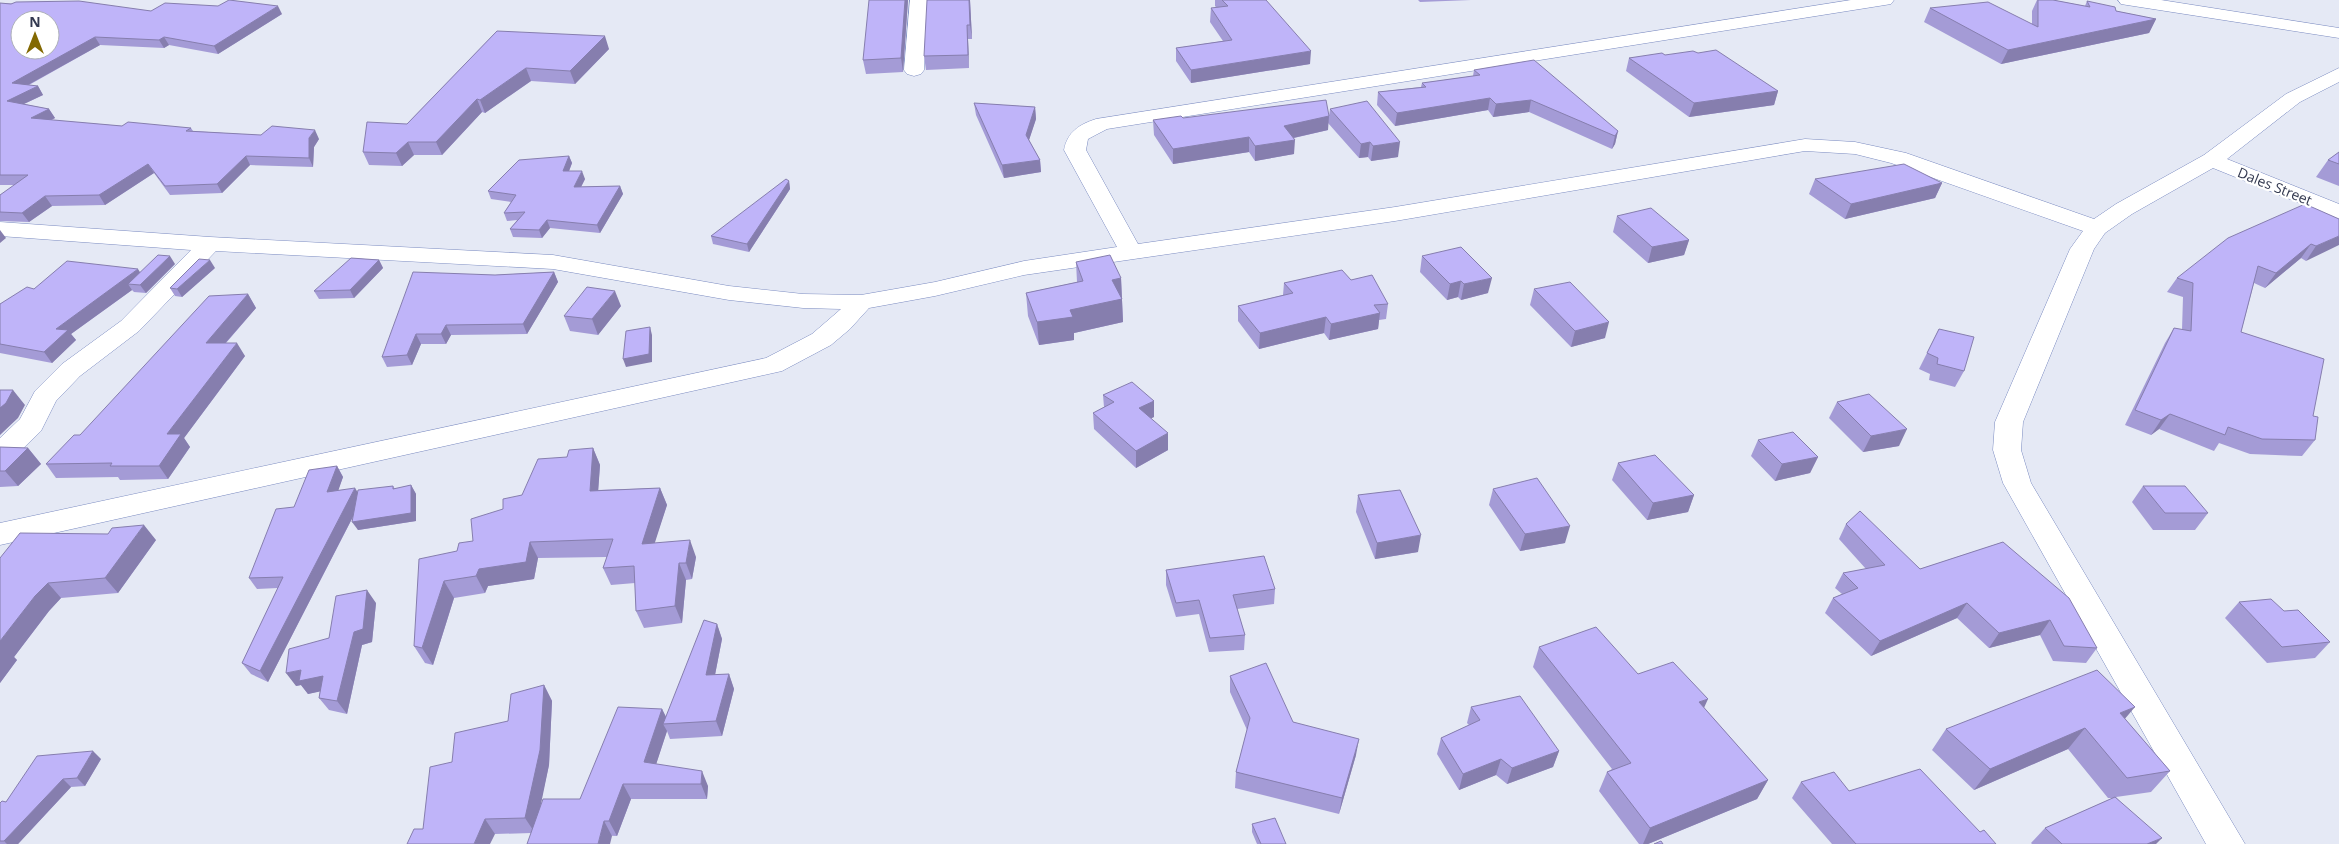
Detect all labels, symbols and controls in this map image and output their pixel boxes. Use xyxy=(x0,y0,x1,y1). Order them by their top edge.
north arrow xyxy=(10,10,60,60)
text: N xyxy=(29,12,41,31)
street label: Dales Street xyxy=(2235,162,2315,210)

